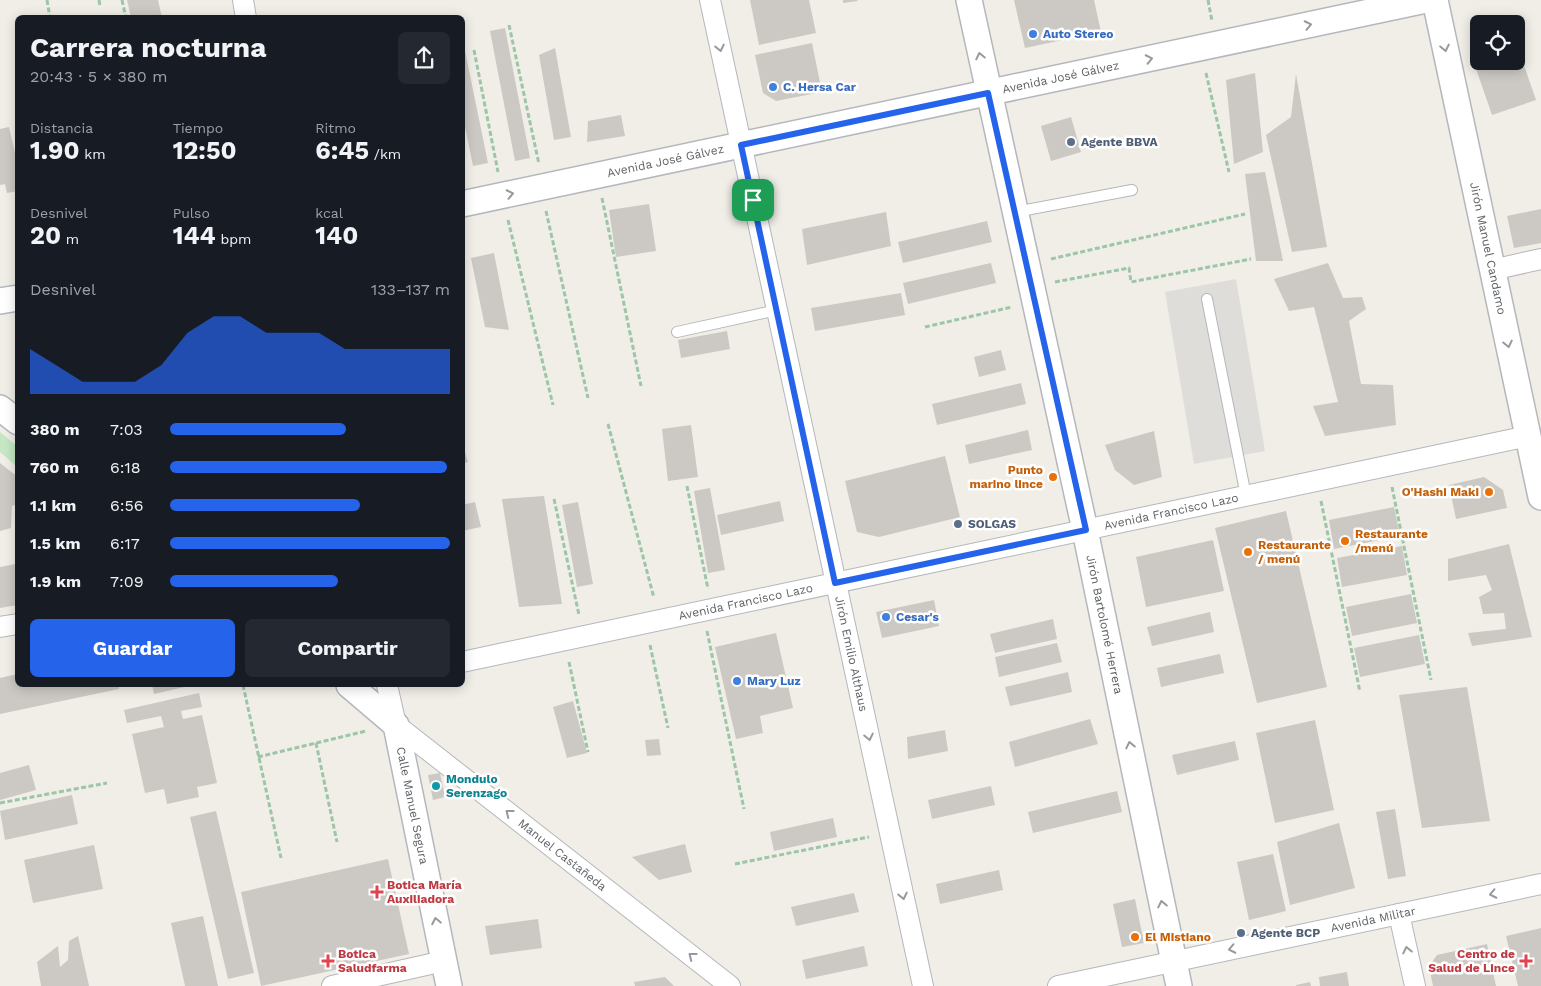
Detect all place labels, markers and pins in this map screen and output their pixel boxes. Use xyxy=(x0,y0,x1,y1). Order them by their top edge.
place label: Auto Stereo xyxy=(1043,27,1114,41)
marker: Auto Stereo xyxy=(1027,28,1039,40)
place label: C. Hersa Car xyxy=(783,80,857,94)
marker: C. Hersa Car xyxy=(767,81,779,93)
place label: Agente BBVA xyxy=(1081,135,1159,149)
marker: Agente BBVA xyxy=(1065,136,1077,148)
pin xyxy=(732,179,774,221)
place label: Punto marino lince xyxy=(969,463,1043,491)
marker: Punto marino lince xyxy=(1047,471,1059,483)
place label: O'Hashi Maki xyxy=(1402,485,1479,499)
marker: O'Hashi Maki xyxy=(1483,486,1495,498)
place label: SOLGAS xyxy=(968,517,1016,531)
marker: SOLGAS xyxy=(952,518,964,530)
place label: Restaurante /menú xyxy=(1355,527,1428,555)
marker: Restaurante /menú xyxy=(1339,535,1351,547)
place label: Restaurante / menú xyxy=(1258,538,1331,566)
marker: Restaurante / menú xyxy=(1242,546,1254,558)
place label: Cesar's xyxy=(896,610,940,624)
marker: Cesar's xyxy=(880,611,892,623)
place label: Mary Luz xyxy=(747,674,801,688)
marker: Mary Luz xyxy=(731,675,743,687)
place label: Mondulo Serenzago xyxy=(446,772,507,800)
marker: Mondulo Serenzago xyxy=(430,780,442,792)
place label: Botica María Auxiliadora xyxy=(387,878,462,906)
marker: Botica María Auxiliadora xyxy=(371,886,383,898)
place label: Agente BCP xyxy=(1251,926,1320,940)
marker: Agente BCP xyxy=(1235,927,1247,939)
place label: El Mistiano xyxy=(1145,930,1211,944)
marker: El Mistiano xyxy=(1129,931,1141,943)
place label: Botica Saludfarma xyxy=(338,947,407,975)
place label: Centro de Salud de Lince xyxy=(1428,947,1515,975)
marker: Centro de Salud de Lince xyxy=(1519,954,1533,968)
marker: Botica Saludfarma xyxy=(322,955,334,967)

